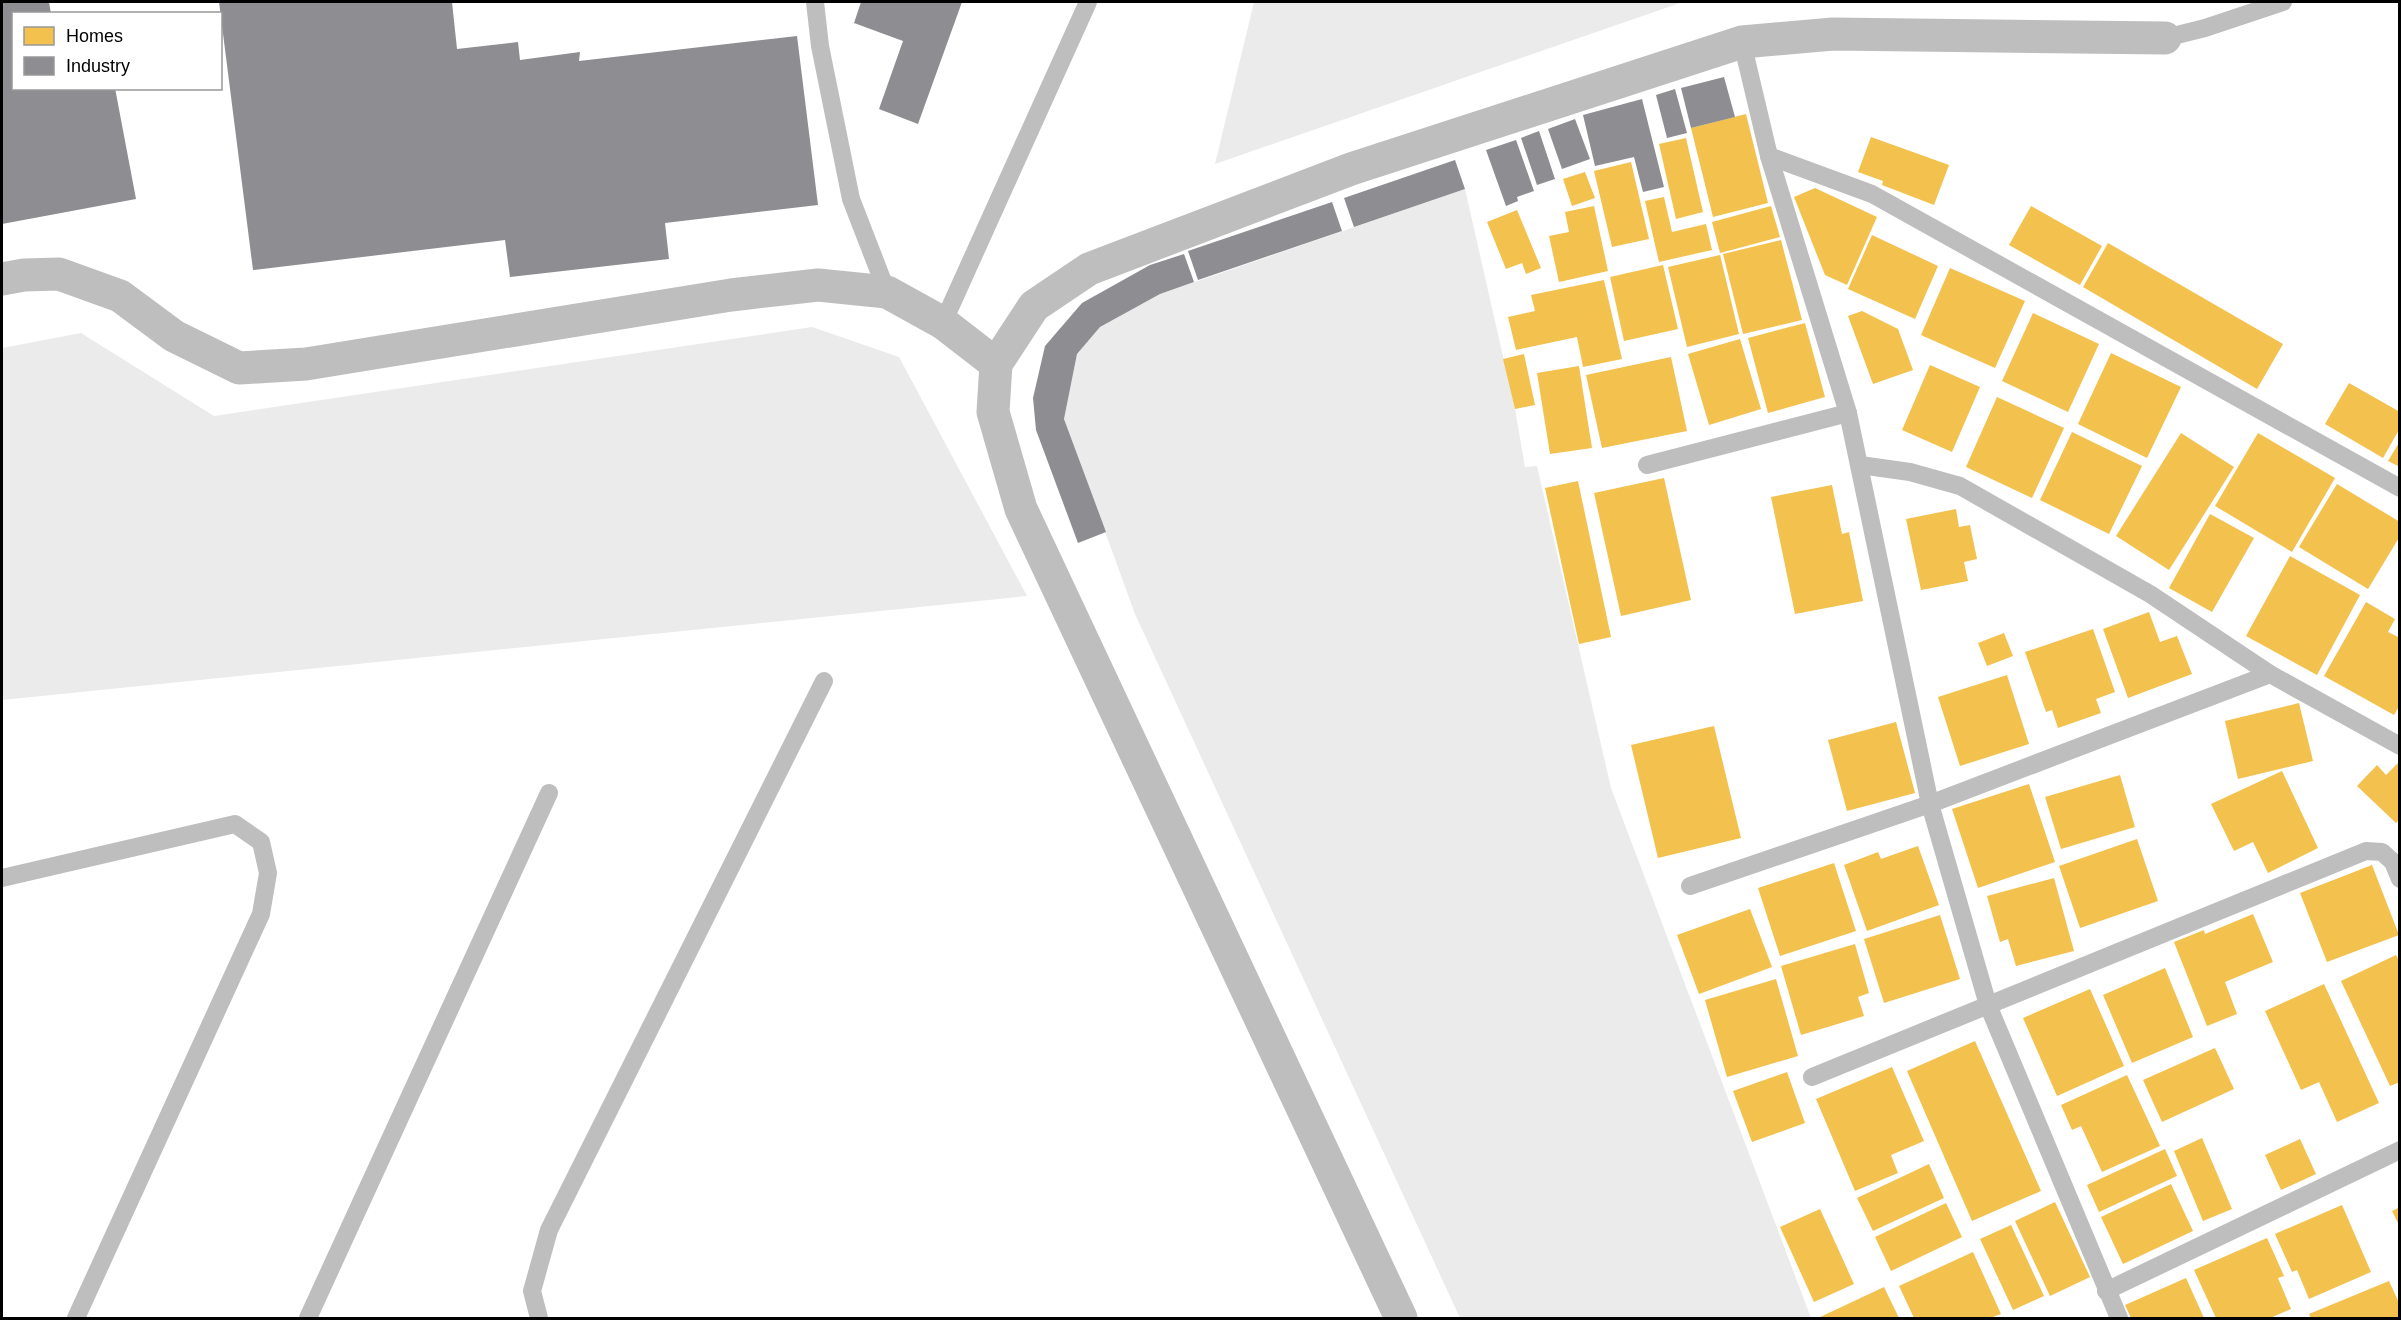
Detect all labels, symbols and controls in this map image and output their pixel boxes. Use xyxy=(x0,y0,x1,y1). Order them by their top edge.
legend xyxy=(12,12,222,90)
text: Homes xyxy=(66,26,123,46)
text: Industry xyxy=(66,56,130,76)

